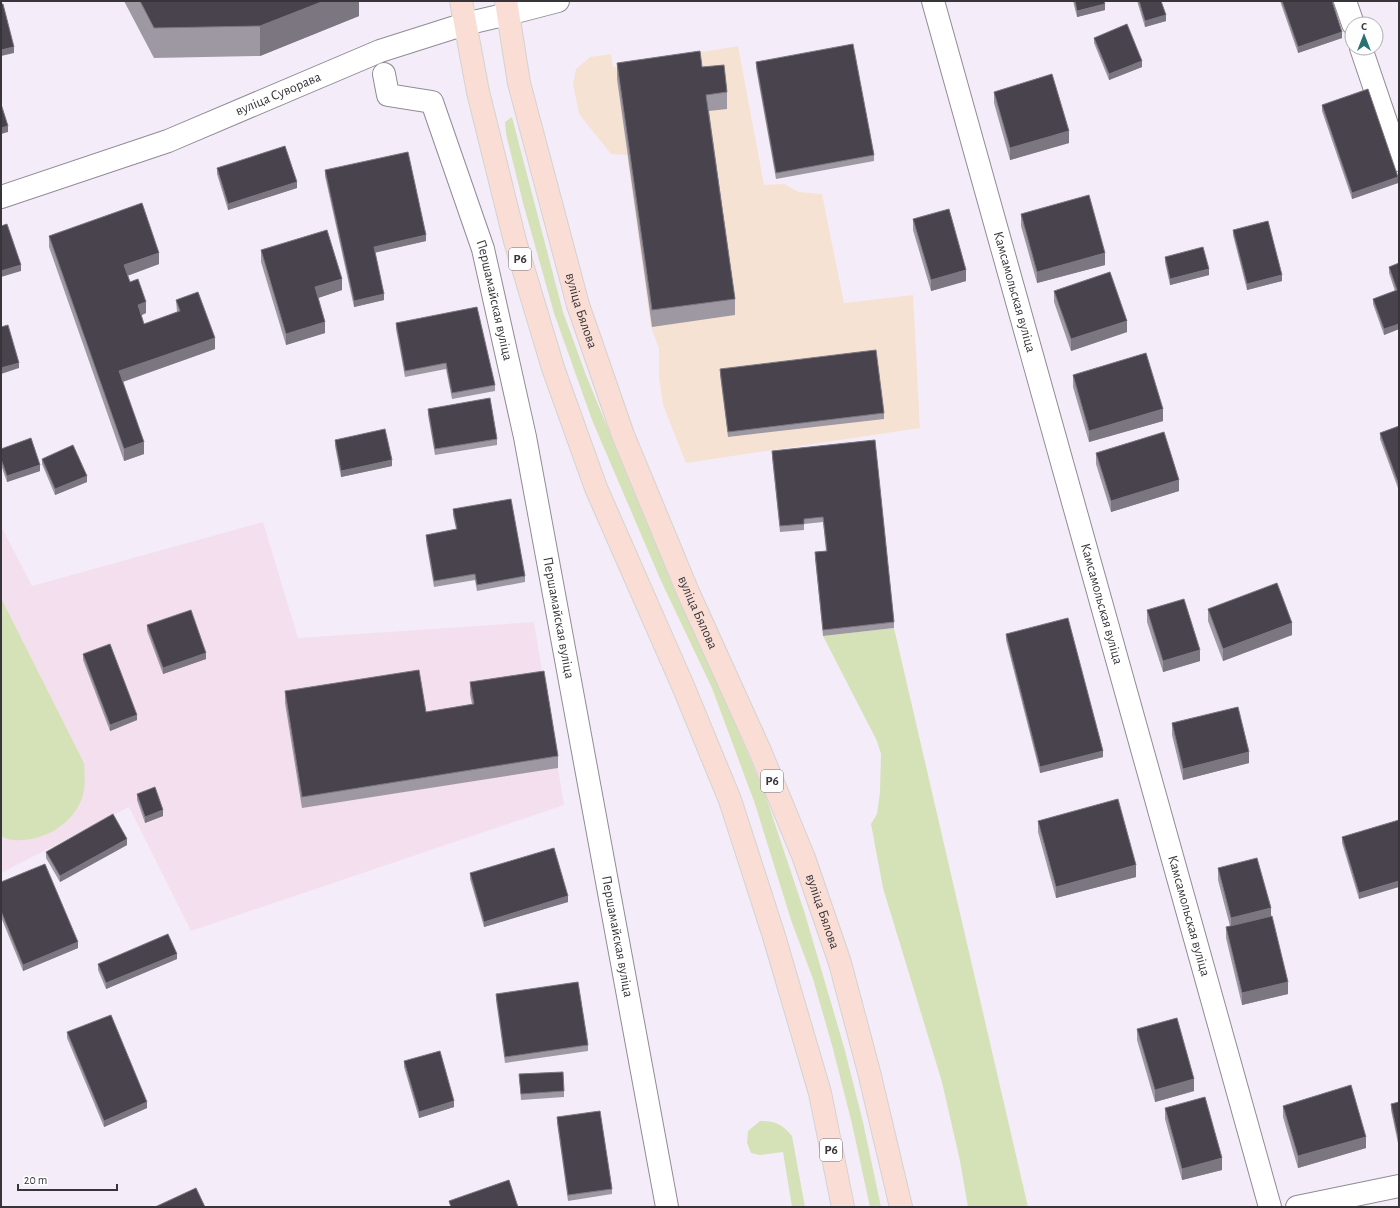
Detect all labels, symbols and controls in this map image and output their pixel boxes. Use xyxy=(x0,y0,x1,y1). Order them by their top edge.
north arrow xyxy=(1344,16,1384,56)
text: С xyxy=(1361,21,1367,32)
street label: вуліца Суворава xyxy=(234,70,324,118)
street label: Камсамольская вуліца xyxy=(991,230,1038,354)
street label: Першамайская вуліца xyxy=(473,238,515,363)
road number: Р6 xyxy=(509,248,531,270)
street label: вуліца Бялова xyxy=(563,271,600,351)
street label: Камсамольская вуліца xyxy=(1078,542,1125,667)
street label: Першамайская вуліца xyxy=(540,556,577,680)
street label: вуліца Бялова xyxy=(675,574,720,652)
road number: Р6 xyxy=(761,770,783,792)
street label: Камсамольская вуліца xyxy=(1165,854,1212,979)
street label: вуліца Бялова xyxy=(803,872,842,951)
street label: Першамайская вуліца xyxy=(599,874,635,999)
road number: Р6 xyxy=(820,1139,842,1161)
scale bar xyxy=(18,1166,117,1192)
text: 20 m xyxy=(24,1174,47,1186)

